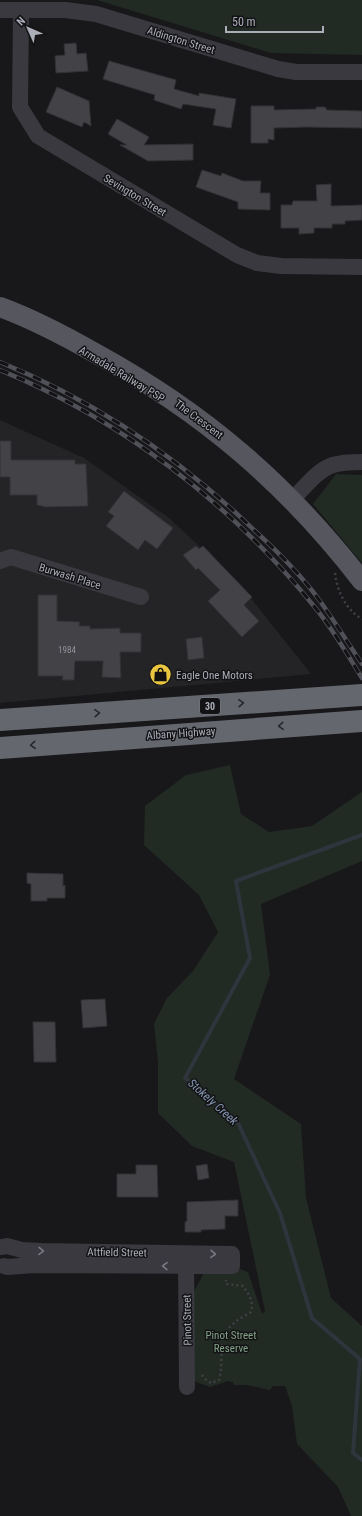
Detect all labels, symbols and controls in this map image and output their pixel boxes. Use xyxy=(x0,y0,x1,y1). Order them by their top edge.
north arrow xyxy=(8,8,48,48)
scale bar xyxy=(226,8,323,34)
text: N xyxy=(14,14,28,28)
text: 50 m xyxy=(232,15,256,29)
street label: Aldington Street xyxy=(146,24,216,57)
street label: Sevington Street xyxy=(101,172,169,219)
street label: Armadale Railway PSP xyxy=(77,344,167,405)
street label: The Crescent xyxy=(172,397,225,442)
street label: Burwash Place xyxy=(37,561,102,592)
house number: 1984 xyxy=(58,645,76,655)
shop icon: Eagle One Motors xyxy=(147,662,173,688)
place label: Eagle One Motors xyxy=(176,669,253,682)
road number: 30 xyxy=(200,698,220,714)
one-way arrow xyxy=(238,699,244,708)
one-way arrow xyxy=(94,709,100,718)
one-way arrow xyxy=(278,721,284,730)
street label: Albany Highway xyxy=(146,725,216,742)
one-way arrow xyxy=(30,740,36,749)
water label: Stokely Creek xyxy=(185,1076,241,1129)
street label: Attfield Street xyxy=(87,1245,147,1260)
one-way arrow xyxy=(38,1247,44,1255)
one-way arrow xyxy=(210,1250,216,1258)
one-way arrow xyxy=(162,1262,168,1270)
street label: Pinot Street xyxy=(181,1294,194,1346)
park label: Pinot Street Reserve xyxy=(205,1329,257,1355)

